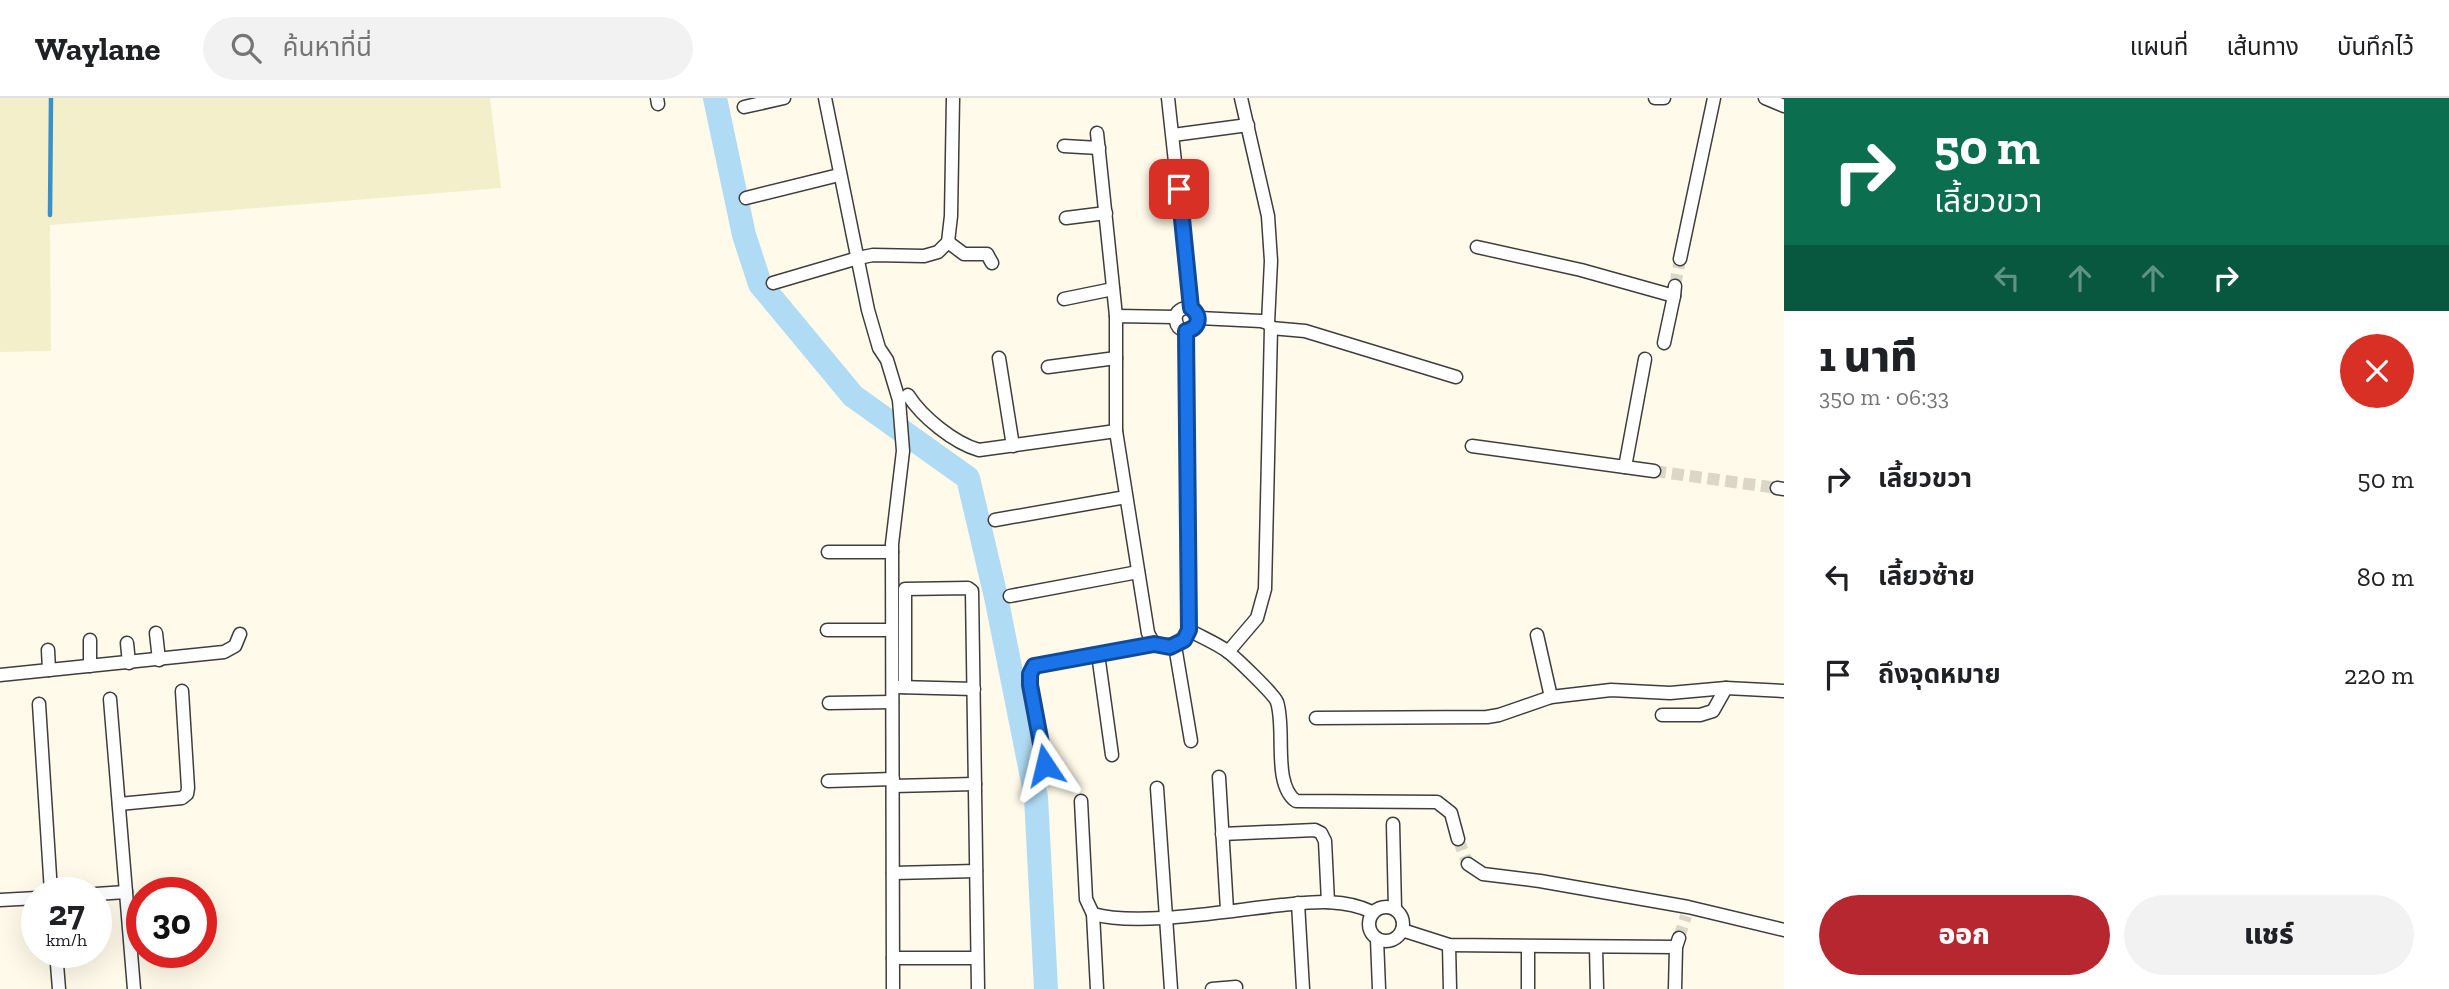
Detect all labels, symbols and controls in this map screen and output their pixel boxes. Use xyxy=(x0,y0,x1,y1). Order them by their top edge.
search box xyxy=(203,17,693,80)
text: Waylane xyxy=(35,29,161,68)
icon: search xyxy=(227,29,265,67)
text: ค้นหาที่นี่ xyxy=(283,31,372,63)
text: แผนที่ xyxy=(2130,32,2188,61)
text: เส้นทาง xyxy=(2226,32,2299,61)
text: บันทึกไว้ xyxy=(2337,32,2414,61)
text: 50 m xyxy=(1934,118,2040,177)
icon: right xyxy=(1819,126,1910,217)
pin xyxy=(1149,159,1209,219)
icon: arrive xyxy=(1160,170,1198,208)
text: เลี้ยวขวา xyxy=(1934,182,2042,220)
icon: left xyxy=(1988,259,2026,297)
icon: ahead xyxy=(2061,259,2099,297)
icon: ahead xyxy=(2134,259,2172,297)
icon: right xyxy=(2207,259,2245,297)
text: 1 นาที xyxy=(1819,331,1918,382)
button: close xyxy=(2340,334,2414,408)
text: 350 m · 06:33 xyxy=(1819,383,1949,411)
icon: right xyxy=(1819,460,1857,498)
text: เลี้ยวขวา xyxy=(1878,462,1972,494)
text: 50 m xyxy=(2357,463,2414,495)
icon: left xyxy=(1819,558,1857,596)
text: เลี้ยวซ้าย xyxy=(1878,560,1975,592)
text: 80 m xyxy=(2357,561,2414,593)
icon: arrive xyxy=(1819,656,1857,694)
text: ถึงจุดหมาย xyxy=(1878,658,2001,690)
text: 220 m xyxy=(2344,659,2414,691)
position arrow xyxy=(1008,728,1082,802)
speed limit sign: 30 xyxy=(126,877,217,968)
text: 27 xyxy=(48,892,85,934)
button: ออก xyxy=(1819,895,2110,975)
button: แชร์ xyxy=(2124,895,2414,975)
text: km/h xyxy=(46,929,87,951)

